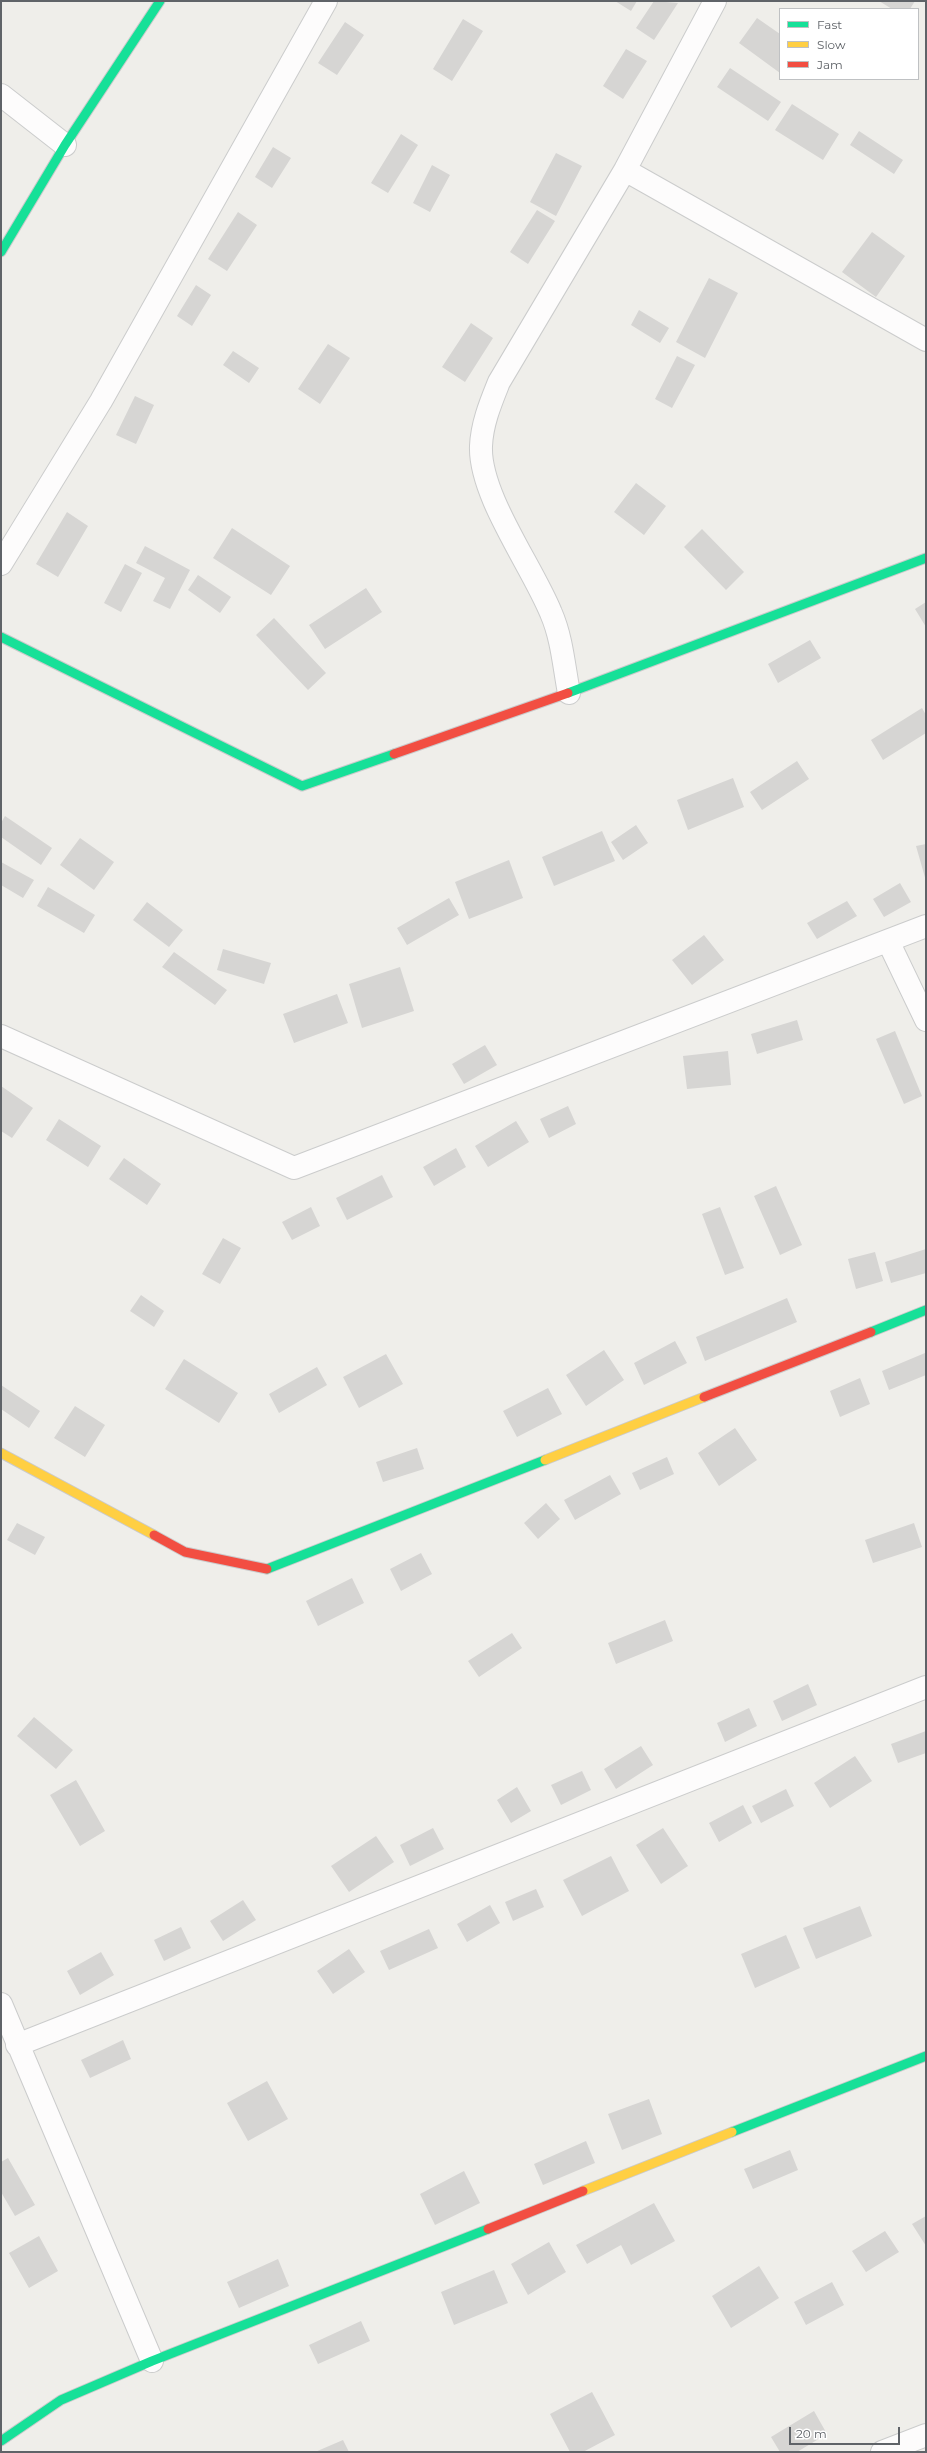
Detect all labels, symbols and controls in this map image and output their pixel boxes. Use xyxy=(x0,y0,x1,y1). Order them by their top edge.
legend xyxy=(779,8,919,80)
text: Fast xyxy=(817,17,842,32)
text: Slow xyxy=(817,37,846,52)
text: Jam xyxy=(817,57,843,72)
scale bar xyxy=(791,2419,902,2445)
text: 20 m xyxy=(796,2426,827,2441)

